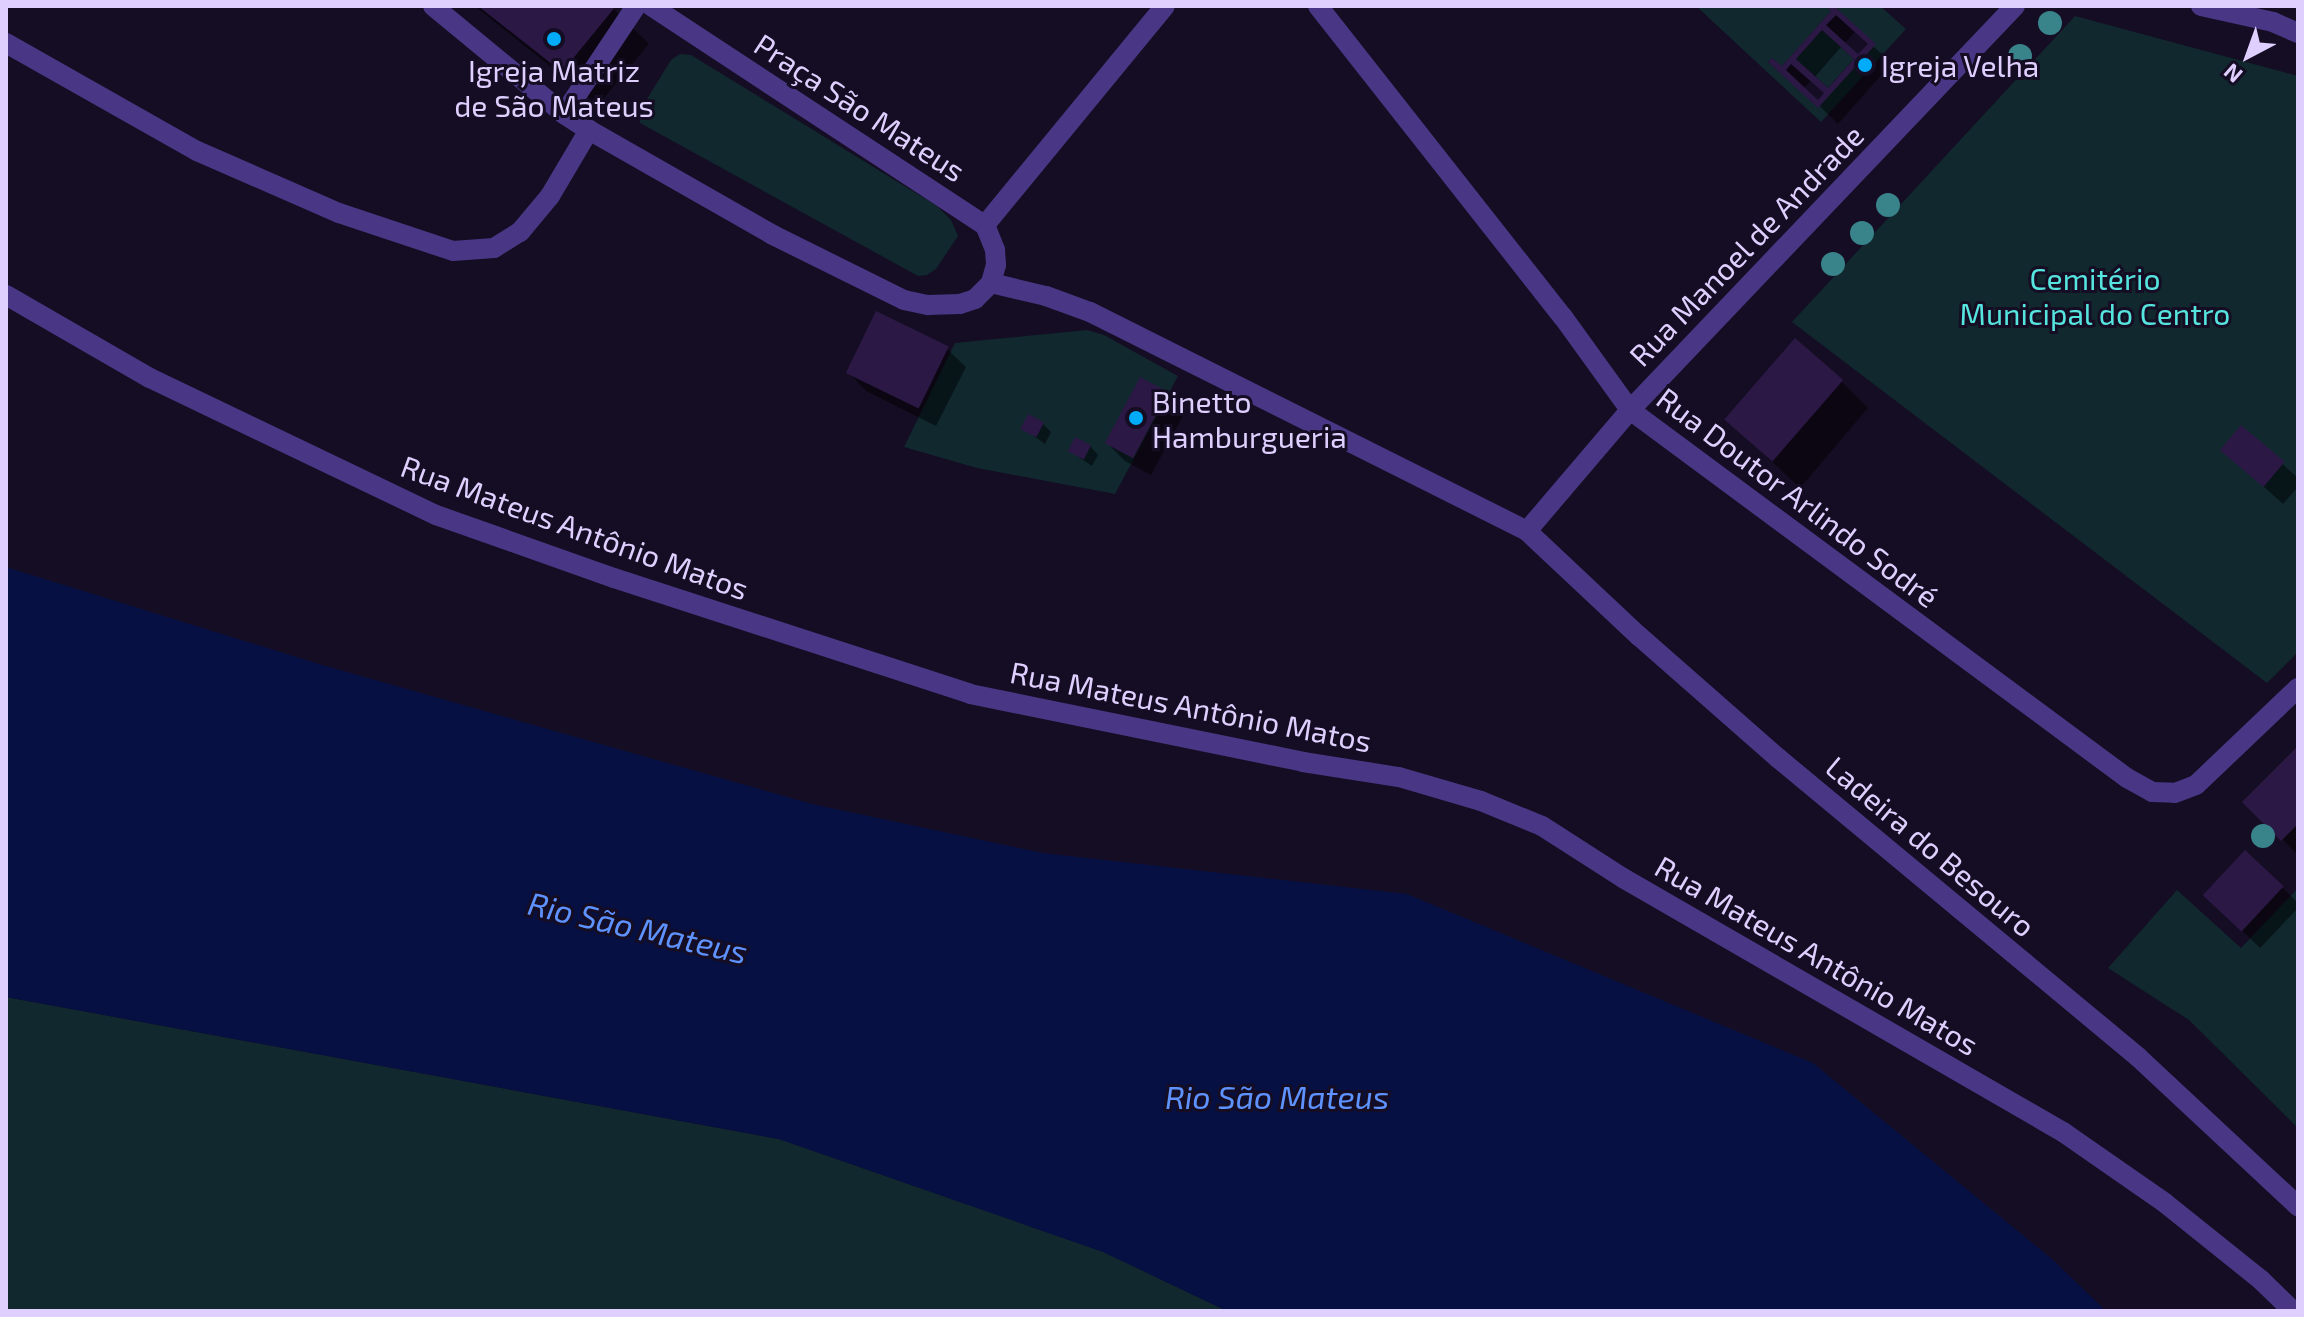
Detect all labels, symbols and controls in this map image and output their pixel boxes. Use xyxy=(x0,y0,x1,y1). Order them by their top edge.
north arrow xyxy=(2208,16,2288,96)
street label: Praça São Mateus xyxy=(748,26,972,188)
marker: Igreja Matriz de São Mateus xyxy=(545,30,563,48)
place label: Igreja Velha xyxy=(1881,47,2040,83)
place label: Igreja Matriz de São Mateus xyxy=(454,52,654,122)
marker: Igreja Velha xyxy=(1856,56,1874,74)
text: N xyxy=(2218,59,2247,89)
street label: Rua Manoel de Andrade xyxy=(1621,116,1871,374)
park label: Cemitério Municipal do Centro xyxy=(1959,260,2231,330)
street label: Rua Doutor Arlindo Sodré xyxy=(1650,379,1946,615)
place label: Binetto Hamburgueria xyxy=(1152,383,1347,454)
marker: Binetto Hamburgueria xyxy=(1127,409,1145,427)
street label: Rua Mateus Antônio Matos xyxy=(396,447,754,607)
street label: Rua Mateus Antônio Matos xyxy=(1007,653,1375,759)
street label: Ladeira do Besouro xyxy=(1819,748,2043,944)
street label: Rua Mateus Antônio Matos xyxy=(1649,847,1985,1063)
water label: Rio São Mateus xyxy=(524,883,752,971)
water label: Rio São Mateus xyxy=(1165,1077,1389,1115)

